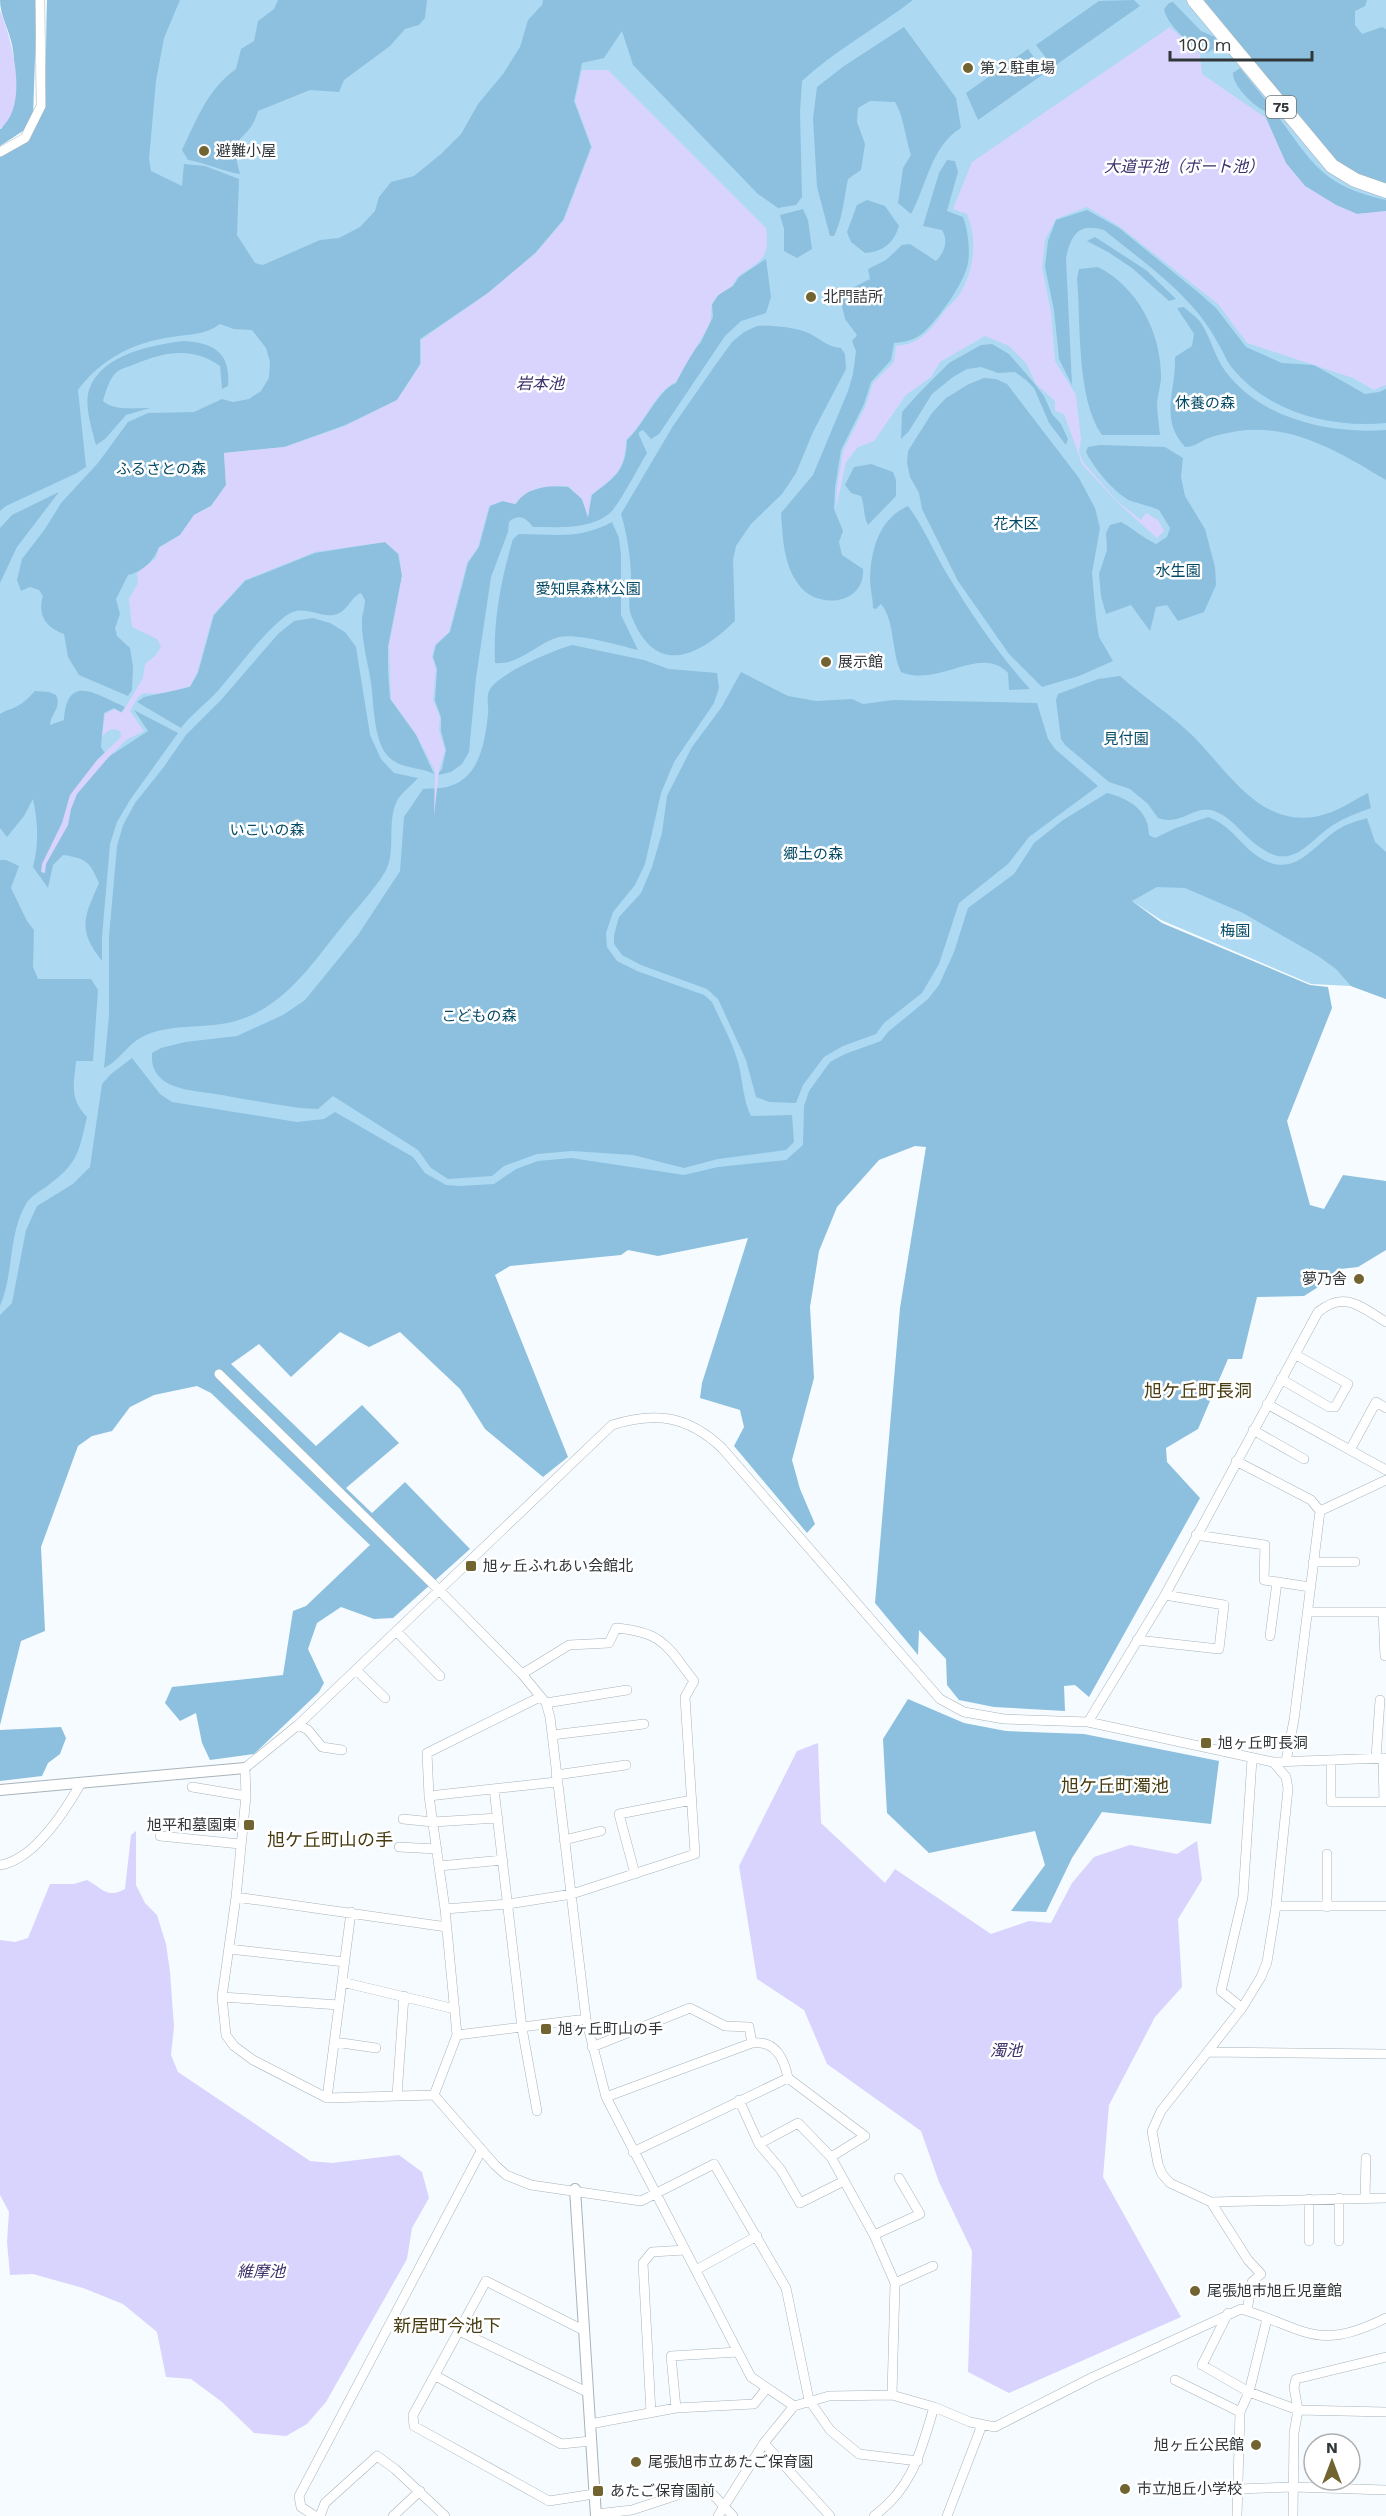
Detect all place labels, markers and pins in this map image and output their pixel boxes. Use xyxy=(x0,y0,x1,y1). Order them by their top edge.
place label: 第２駐車場 xyxy=(980,59,1055,77)
marker: 第２駐車場 xyxy=(961,61,975,75)
place label: 避難小屋 xyxy=(216,142,276,160)
marker: 避難小屋 xyxy=(197,144,211,158)
place label: 北門詰所 xyxy=(823,288,883,306)
marker: 北門詰所 xyxy=(804,290,818,304)
place label: 展示館 xyxy=(838,653,883,671)
marker: 展示館 xyxy=(819,655,833,669)
place label: 夢乃舎 xyxy=(1302,1270,1347,1288)
marker: 夢乃舎 xyxy=(1352,1272,1366,1286)
place label: 旭ヶ丘ふれあい会館北 xyxy=(483,1557,633,1575)
marker: 旭ヶ丘ふれあい会館北 xyxy=(464,1559,478,1573)
place label: 旭ヶ丘町長洞 xyxy=(1218,1734,1308,1752)
marker: 旭ヶ丘町長洞 xyxy=(1199,1736,1213,1750)
place label: 旭平和墓園東 xyxy=(147,1816,237,1834)
marker: 旭平和墓園東 xyxy=(242,1818,256,1832)
place label: 旭ヶ丘町山の手 xyxy=(558,2020,663,2038)
marker: 旭ヶ丘町山の手 xyxy=(539,2022,553,2036)
place label: 尾張旭市旭丘児童館 xyxy=(1207,2282,1342,2300)
marker: 尾張旭市旭丘児童館 xyxy=(1188,2284,1202,2298)
place label: 旭ヶ丘公民館 xyxy=(1154,2436,1244,2454)
marker: 旭ヶ丘公民館 xyxy=(1249,2438,1263,2452)
place label: 尾張旭市立あたご保育園 xyxy=(648,2453,813,2471)
marker: 尾張旭市立あたご保育園 xyxy=(629,2455,643,2469)
place label: 市立旭丘小学校 xyxy=(1137,2480,1242,2498)
place label: あたご保育園前 xyxy=(610,2482,715,2500)
marker: 市立旭丘小学校 xyxy=(1118,2482,1132,2496)
marker: あたご保育園前 xyxy=(591,2484,605,2498)

